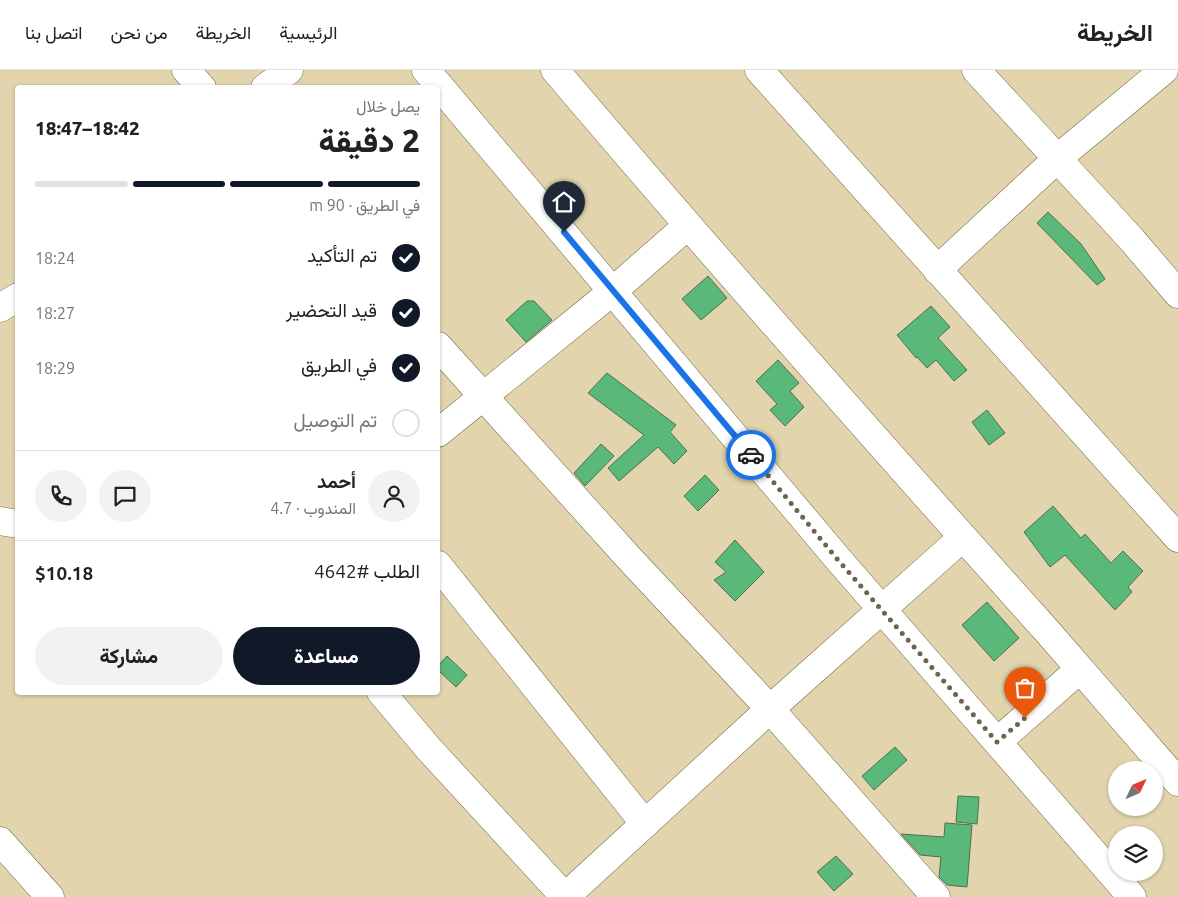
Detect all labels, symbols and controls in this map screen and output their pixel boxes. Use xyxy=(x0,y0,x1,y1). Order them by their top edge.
text: الخريطة xyxy=(1077,19,1153,46)
text: اتصل بنا xyxy=(25,22,82,42)
text: من نحن xyxy=(110,22,168,42)
text: الخريطة xyxy=(196,22,251,42)
text: الرئيسية xyxy=(279,22,337,42)
text: يصل خلال xyxy=(356,97,420,115)
text: 18:42–18:47 xyxy=(35,117,140,139)
text: 2 دقيقة xyxy=(318,122,420,158)
pin xyxy=(543,181,585,232)
icon: home xyxy=(550,188,578,216)
text: في الطريق · 90 m xyxy=(309,196,420,214)
text: تم التأكيد xyxy=(307,244,377,266)
icon: check xyxy=(392,244,420,272)
text: 18:24 xyxy=(35,249,75,267)
text: قيد التحضير xyxy=(286,299,377,321)
icon: check xyxy=(392,299,420,327)
text: 18:27 xyxy=(35,304,75,322)
text: في الطريق xyxy=(301,354,377,376)
icon: check xyxy=(392,354,420,382)
text: 18:29 xyxy=(35,359,75,377)
text: تم التوصيل xyxy=(293,409,377,431)
courier xyxy=(726,430,776,480)
icon: car xyxy=(737,441,765,469)
button: phone xyxy=(35,470,87,522)
button: chat xyxy=(99,470,151,522)
text: أحمد xyxy=(317,470,356,492)
button: person xyxy=(368,470,420,522)
text: المندوب · 4.7 xyxy=(270,499,356,517)
text: الطلب #4642 xyxy=(314,560,420,582)
text: $10.18 xyxy=(35,562,93,584)
button: مشاركة xyxy=(35,627,223,685)
button: مساعدة xyxy=(233,627,420,685)
pin xyxy=(1004,667,1046,718)
icon: bag xyxy=(1011,674,1039,702)
north arrow xyxy=(1108,761,1162,816)
map controls xyxy=(1108,761,1163,881)
button: layers xyxy=(1108,826,1163,881)

